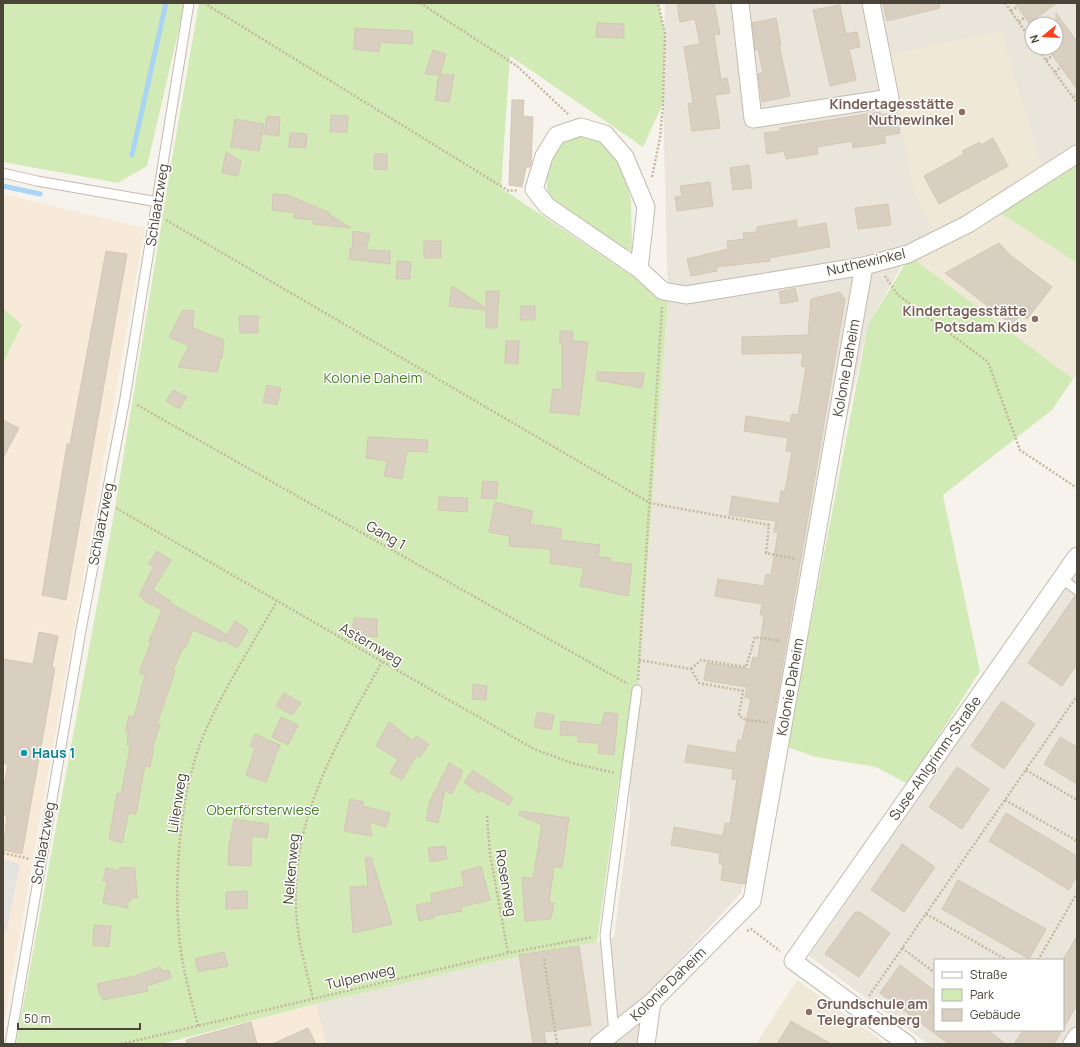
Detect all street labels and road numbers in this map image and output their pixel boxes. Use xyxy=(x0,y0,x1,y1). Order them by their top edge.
street label: Schlaatzweg xyxy=(141,162,172,248)
street label: Nuthewinkel xyxy=(825,243,907,280)
street label: Kolonie Daheim xyxy=(828,317,863,418)
street label: Schlaatzweg xyxy=(83,481,118,567)
street label: Gang 1 xyxy=(363,516,409,553)
street label: Asternweg xyxy=(336,618,406,669)
street label: Kolonie Daheim xyxy=(772,636,807,737)
street label: Suse-Ahlgrimm-Straße xyxy=(884,692,985,824)
street label: Lilienweg xyxy=(162,772,191,834)
street label: Schlaatzweg xyxy=(26,800,59,886)
street label: Nelkenweg xyxy=(278,833,303,905)
street label: Rosenweg xyxy=(491,848,522,918)
street label: Kolonie Daheim xyxy=(625,942,710,1025)
street label: Tulpenweg xyxy=(323,959,396,994)

